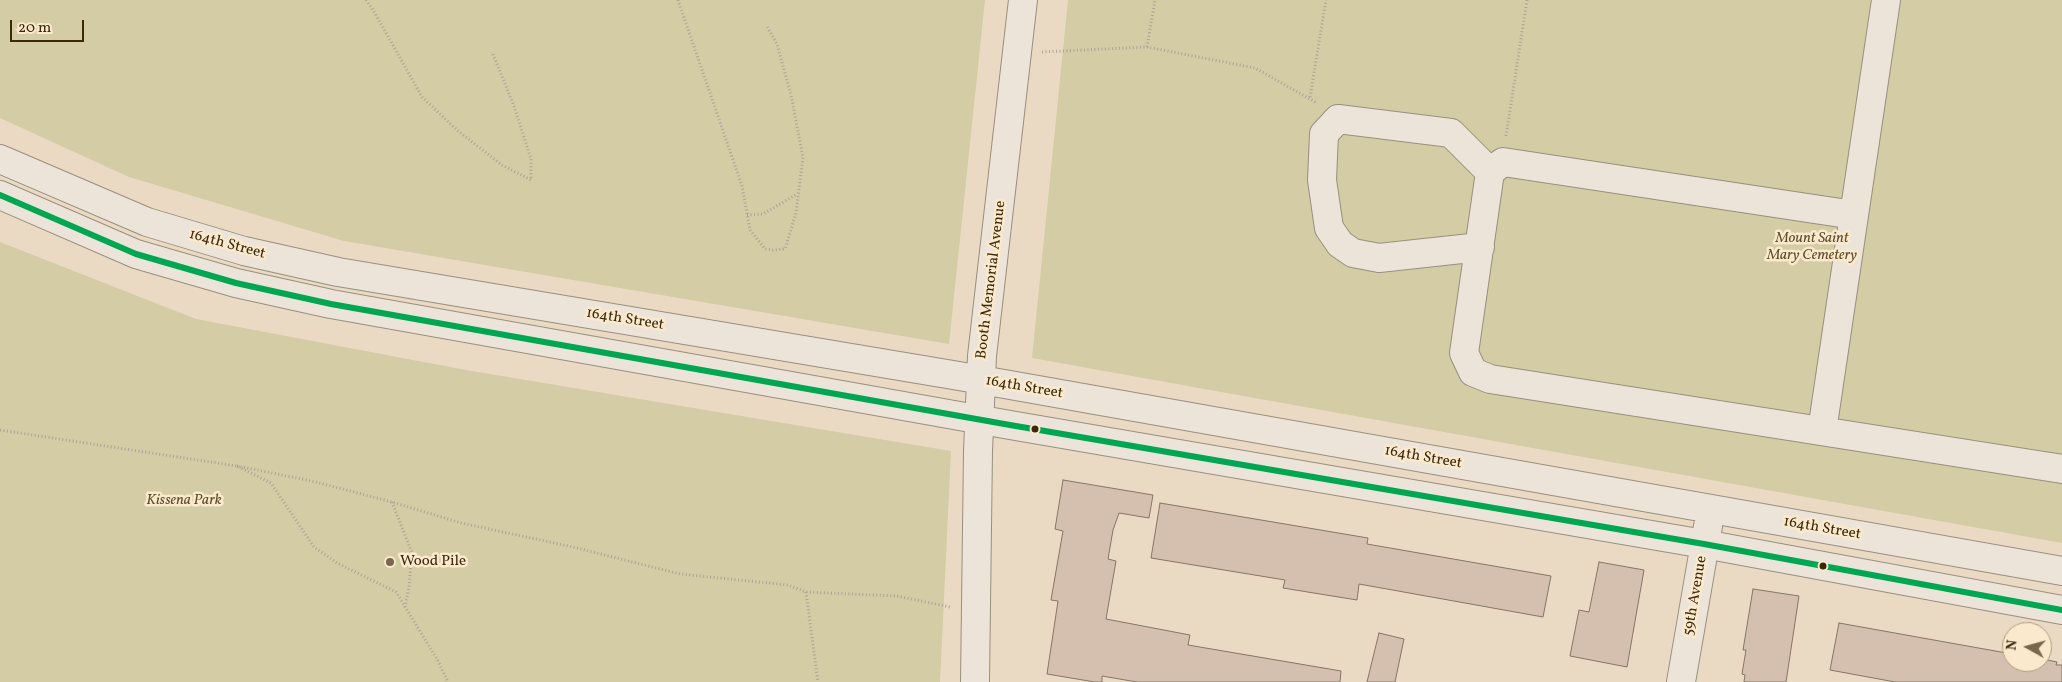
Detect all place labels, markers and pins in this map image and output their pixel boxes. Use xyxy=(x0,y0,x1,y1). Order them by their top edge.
unlabelled marker xyxy=(1030,424,1040,434)
place label: Wood Pile xyxy=(400,553,466,571)
marker: Wood Pile xyxy=(384,556,396,568)
unlabelled marker xyxy=(1818,561,1828,571)

